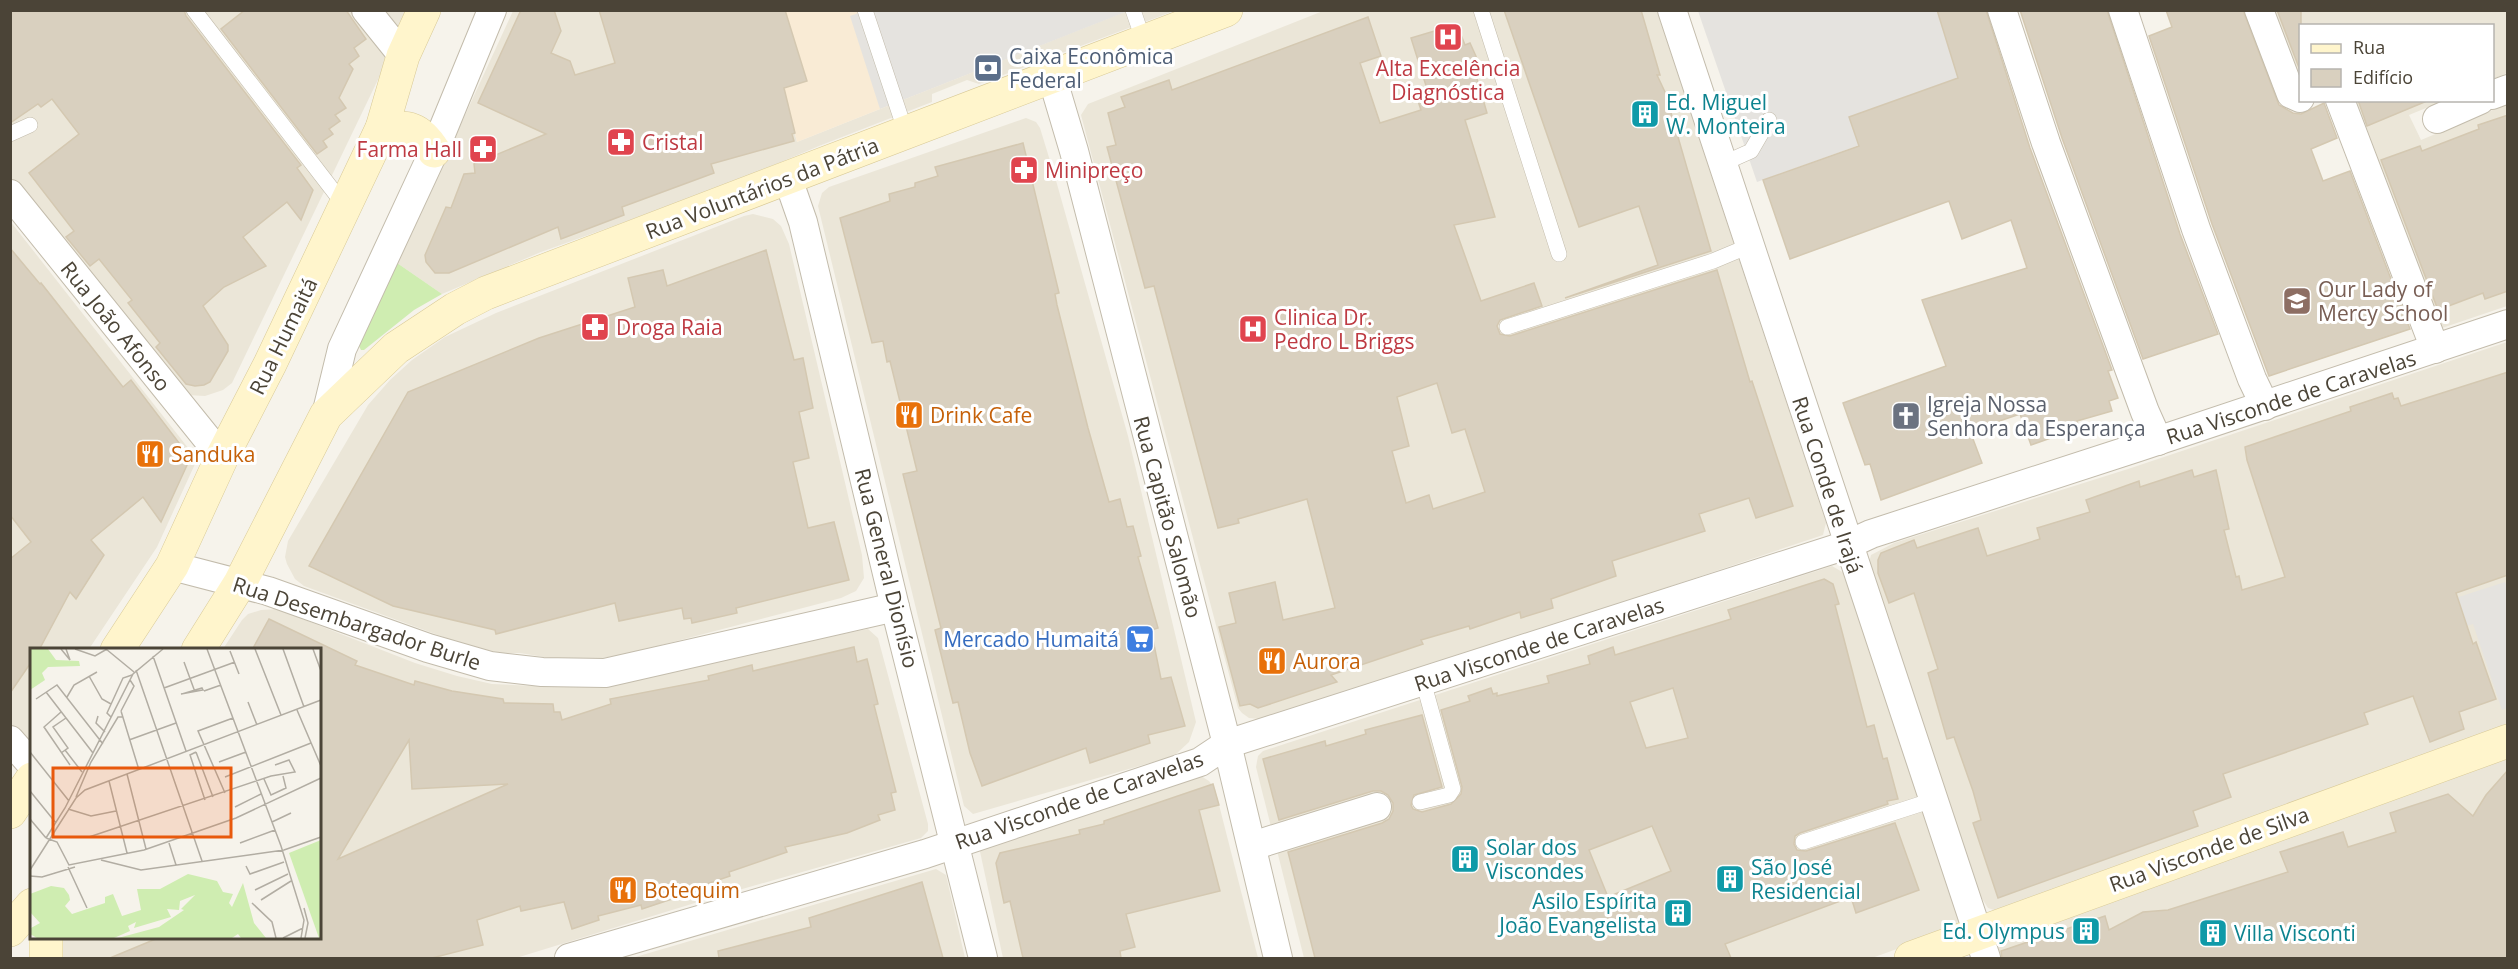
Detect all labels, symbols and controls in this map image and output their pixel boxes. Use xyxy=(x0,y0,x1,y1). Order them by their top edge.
hospital icon: Alta Excelência Diagnóstica xyxy=(1432,21,1464,53)
legend xyxy=(2299,24,2494,102)
text: Rua xyxy=(2353,35,2385,59)
place label: Caixa Econômica Federal xyxy=(1009,42,1174,94)
bank icon: Caixa Econômica Federal xyxy=(972,52,1004,84)
place label: Alta Excelência Diagnóstica xyxy=(1376,54,1520,106)
text: Edifício xyxy=(2353,65,2413,89)
place label: Ed. Miguel W. Monteira xyxy=(1666,88,1786,140)
building icon: Ed. Miguel W. Monteira xyxy=(1629,98,1661,130)
pharmacy icon: Cristal xyxy=(605,126,637,158)
place label: Cristal xyxy=(642,128,704,156)
street label: Rua Voluntários da Pátria xyxy=(641,131,883,245)
pharmacy icon: Farma Hall xyxy=(467,133,499,165)
place label: Farma Hall xyxy=(357,135,462,163)
pharmacy icon: Minipreço xyxy=(1008,154,1040,186)
place label: Minipreço xyxy=(1045,156,1143,184)
street label: Rua João Afonso xyxy=(55,255,177,397)
street label: Rua Humaitá xyxy=(243,273,323,399)
place label: Our Lady of Mercy School xyxy=(2318,275,2448,327)
school or university icon: Our Lady of Mercy School xyxy=(2281,285,2313,317)
place label: Clinica Dr. Pedro L Briggs xyxy=(1274,303,1415,355)
pharmacy icon: Droga Raia xyxy=(579,311,611,343)
place label: Droga Raia xyxy=(616,313,723,341)
hospital icon: Clinica Dr. Pedro L Briggs xyxy=(1237,313,1269,345)
street label: Rua Visconde de Caravelas xyxy=(2163,343,2419,451)
place label: Igreja Nossa Senhora da Esperança xyxy=(1927,390,2146,442)
street label: Rua Conde de Irajá xyxy=(1786,393,1870,577)
restaurant icon: Drink Cafe xyxy=(893,399,925,431)
church icon: Igreja Nossa Senhora da Esperança xyxy=(1890,400,1922,432)
place label: Drink Cafe xyxy=(930,401,1032,429)
street label: Rua Capitão Salomão xyxy=(1128,413,1208,621)
restaurant icon: Sanduka xyxy=(134,438,166,470)
place label: Sanduka xyxy=(171,440,256,468)
street label: Rua General Dionísio xyxy=(849,465,925,671)
street label: Rua Desembargador Burle xyxy=(229,570,485,676)
street label: Rua Visconde de Caravelas xyxy=(1411,590,1667,698)
supermarket icon: Mercado Humaitá xyxy=(1124,623,1156,655)
place label: Mercado Humaitá xyxy=(943,625,1119,653)
restaurant icon: Aurora xyxy=(1256,645,1288,677)
place label: Aurora xyxy=(1293,647,1361,675)
inset map xyxy=(30,648,321,939)
street label: Rua Visconde de Caravelas xyxy=(951,744,1207,856)
street label: Rua Visconde de Silva xyxy=(2105,800,2313,898)
place label: Solar dos Viscondes xyxy=(1486,833,1584,885)
building icon: Solar dos Viscondes xyxy=(1449,843,1481,875)
place label: São José Residencial xyxy=(1751,853,1861,905)
building icon: São José Residencial xyxy=(1714,863,1746,895)
restaurant icon: Botequim xyxy=(607,874,639,906)
place label: Botequim xyxy=(644,876,740,904)
place label: Asilo Espírita João Evangelista xyxy=(1497,887,1657,939)
building icon: Asilo Espírita João Evangelista xyxy=(1662,897,1694,929)
building icon: Ed. Olympus xyxy=(2070,915,2102,947)
place label: Ed. Olympus xyxy=(1942,917,2065,945)
building icon: Villa Visconti xyxy=(2197,917,2229,949)
place label: Villa Visconti xyxy=(2234,919,2356,947)

